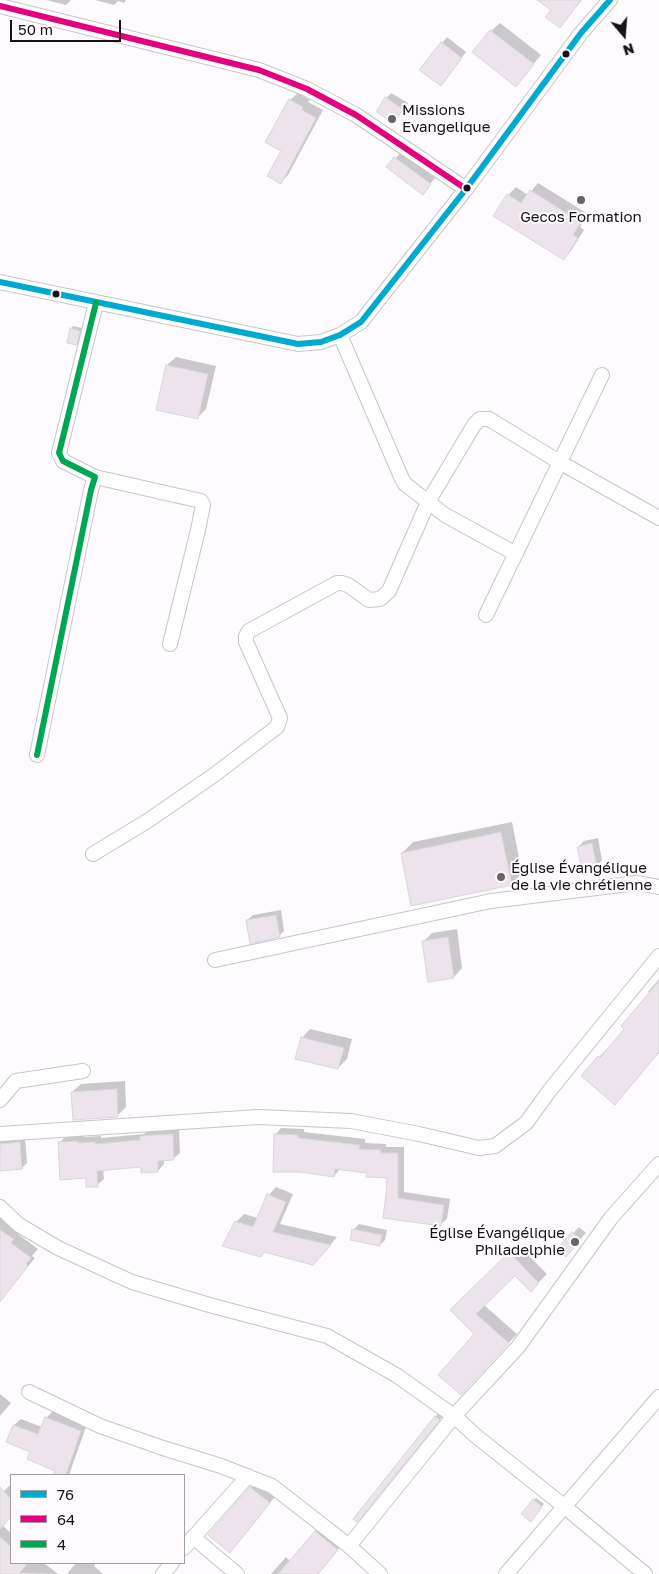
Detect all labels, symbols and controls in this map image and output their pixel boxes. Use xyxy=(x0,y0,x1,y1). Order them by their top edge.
scale bar xyxy=(12,10,124,42)
north arrow xyxy=(599,10,649,60)
text: 50 m xyxy=(18,20,53,38)
text: N xyxy=(621,40,636,59)
unlabelled marker xyxy=(561,49,571,59)
place label: Missions Evangelique xyxy=(402,101,490,136)
marker: Missions Evangelique xyxy=(386,113,398,125)
unlabelled marker xyxy=(462,183,472,193)
marker: Gecos Formation xyxy=(575,194,587,206)
place label: Gecos Formation xyxy=(520,208,642,226)
unlabelled marker xyxy=(51,289,61,299)
place label: Église Évangélique de la vie chrétienne xyxy=(511,859,652,894)
marker: Église Évangélique de la vie chrétienne xyxy=(495,871,507,883)
place label: Église Évangélique Philadelphie xyxy=(429,1224,565,1259)
marker: Église Évangélique Philadelphie xyxy=(569,1236,581,1248)
legend xyxy=(10,1474,185,1564)
text: 76 xyxy=(57,1485,74,1503)
text: 64 xyxy=(57,1510,75,1528)
text: 4 xyxy=(57,1535,66,1553)

